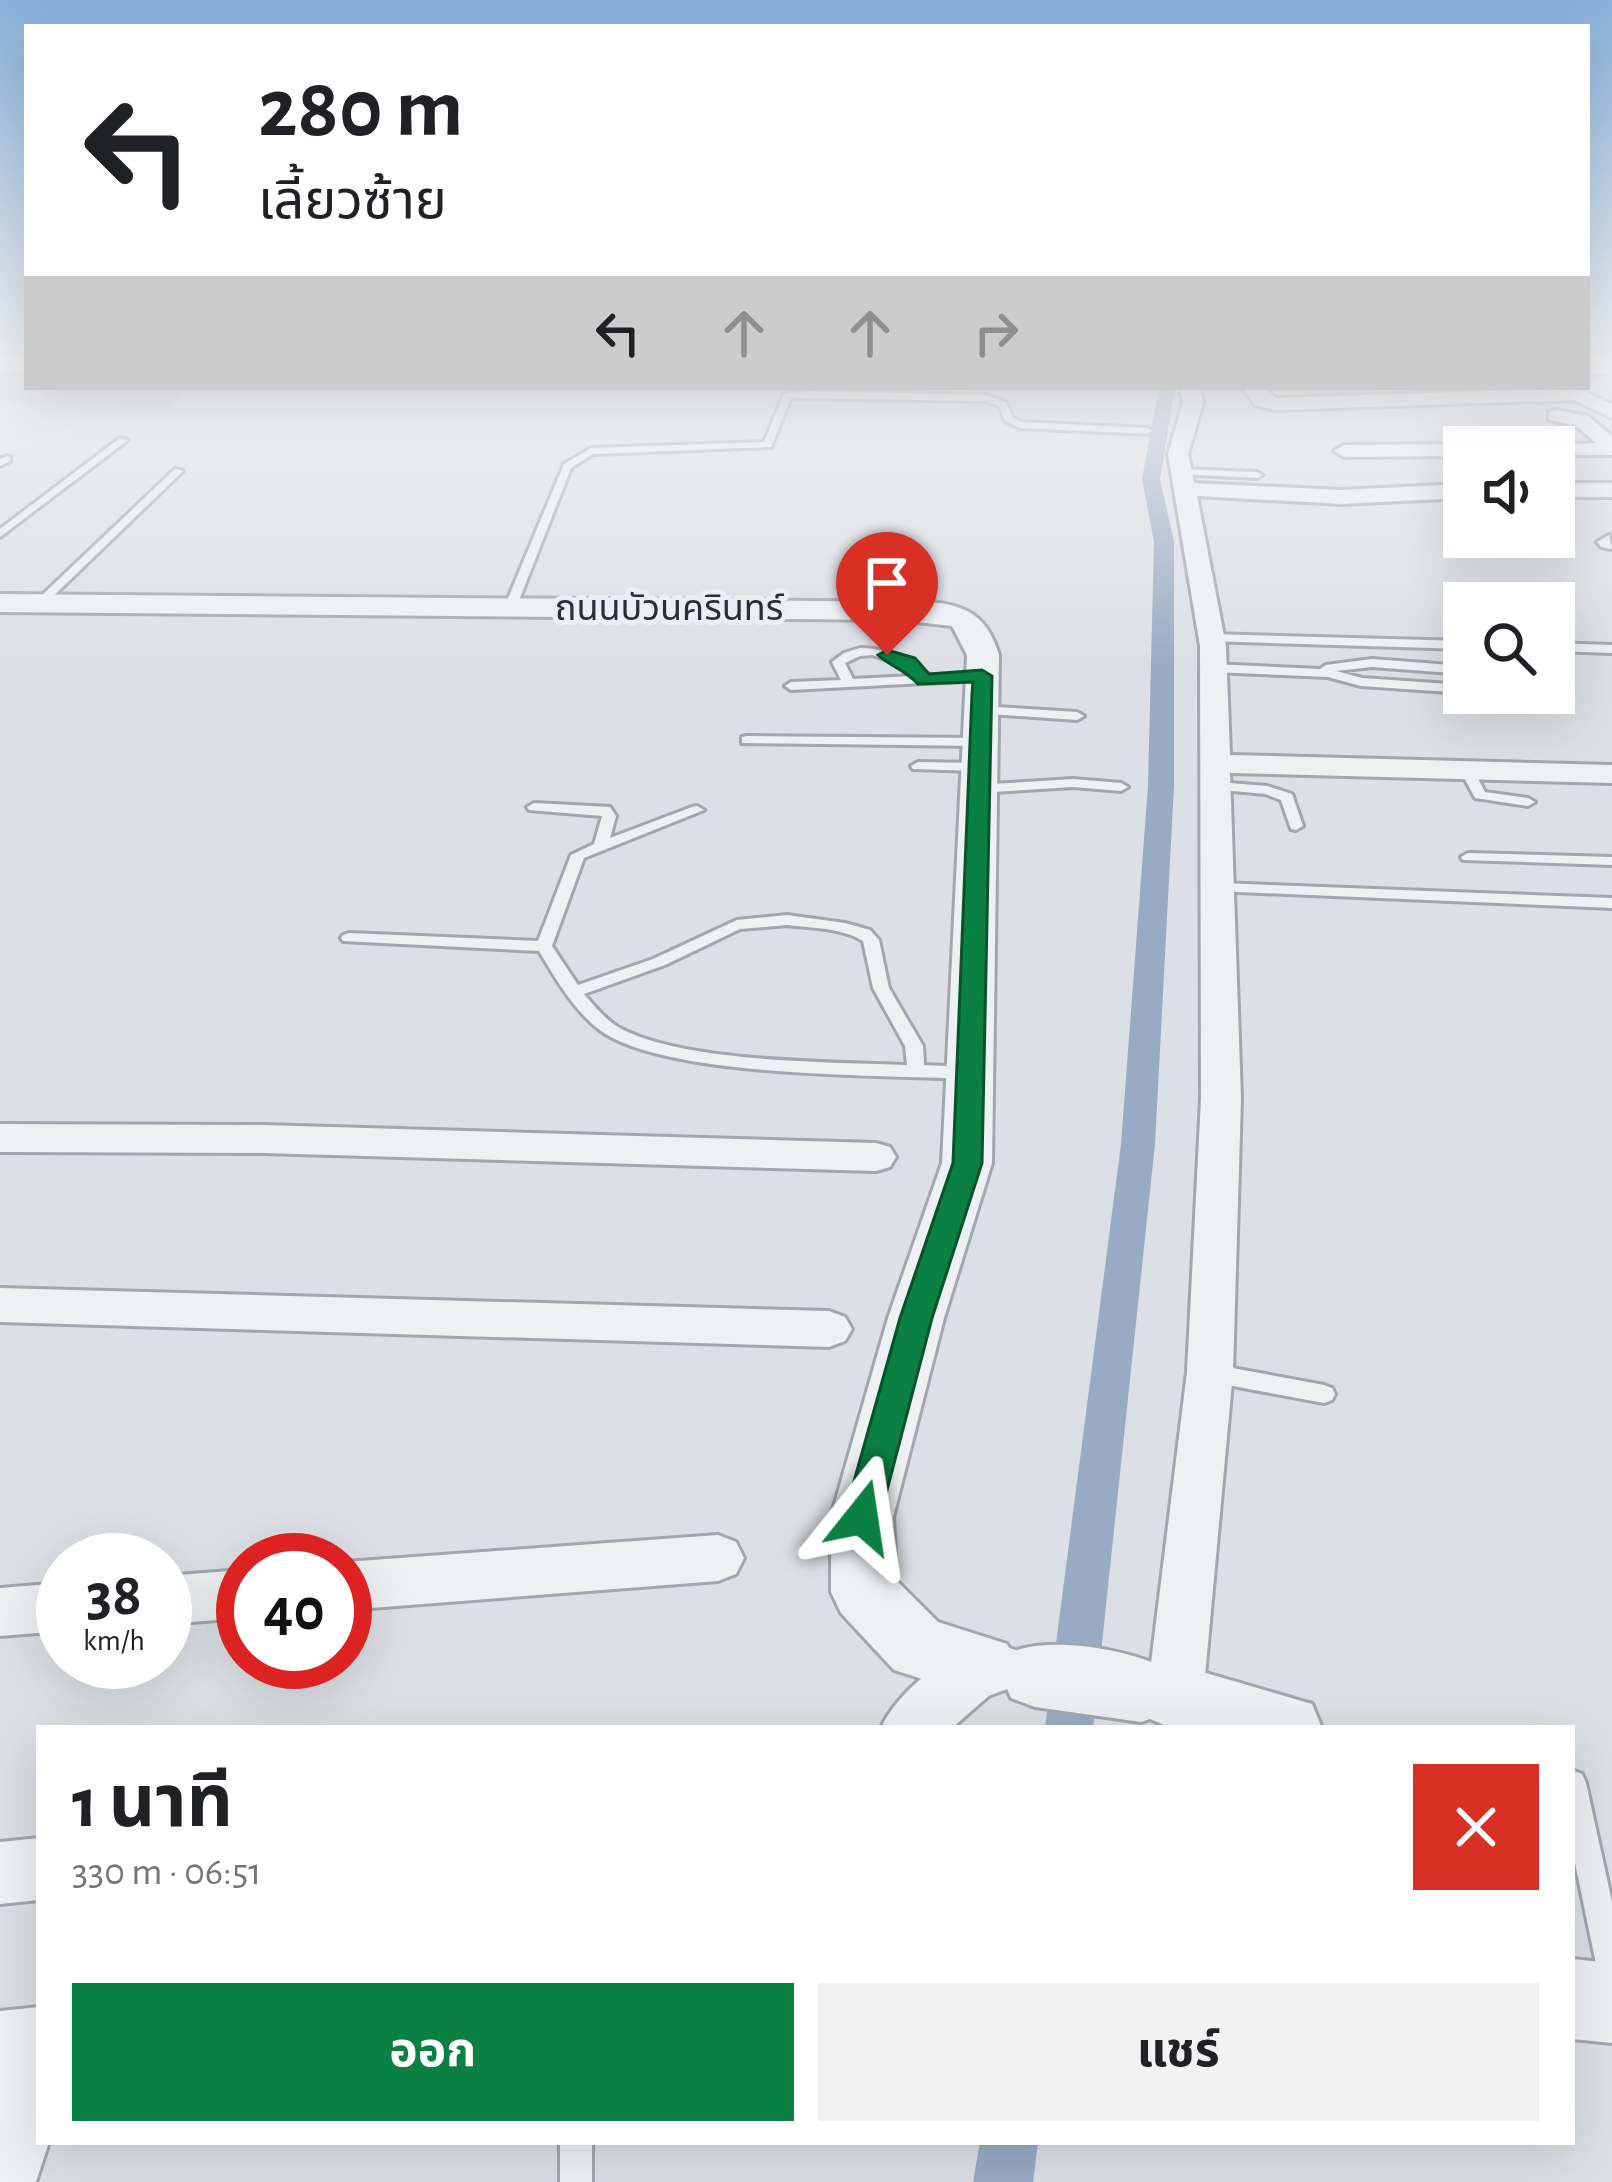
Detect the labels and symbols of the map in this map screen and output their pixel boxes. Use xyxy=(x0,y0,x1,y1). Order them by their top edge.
pin xyxy=(836,532,938,655)
street label: ถนนบัวนครินทร์ xyxy=(555,591,785,627)
position arrow xyxy=(799,1454,925,1580)
speed limit sign: 40 xyxy=(216,1533,372,1689)

